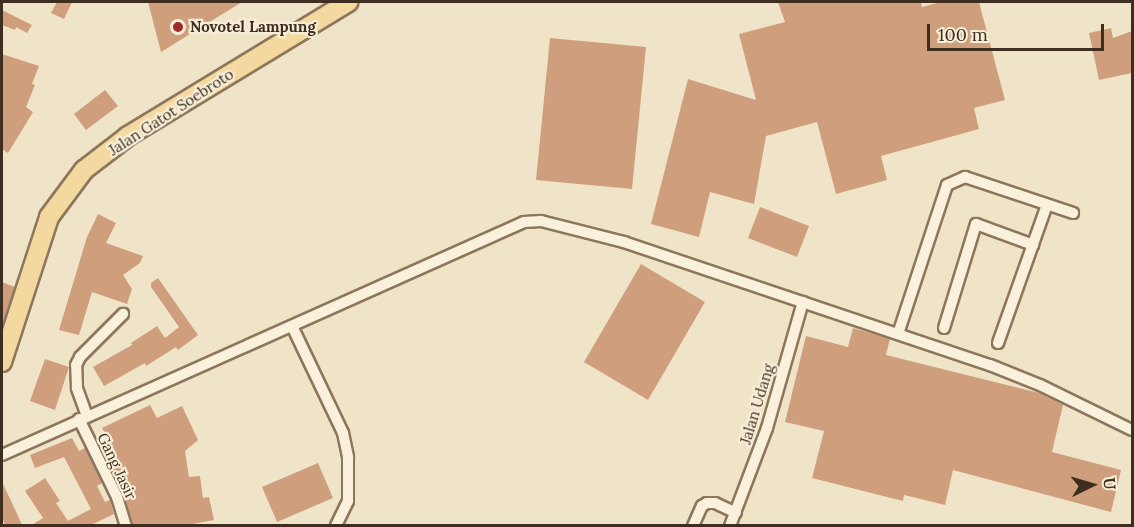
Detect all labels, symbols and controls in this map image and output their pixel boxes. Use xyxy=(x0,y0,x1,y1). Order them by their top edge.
scale bar xyxy=(930,12,1107,50)
place label: Novotel Lampung xyxy=(190,18,316,36)
marker: Novotel Lampung xyxy=(171,20,185,34)
text: 100 m xyxy=(938,23,988,46)
street label: Jalan Gatot Soebroto xyxy=(105,65,237,159)
street label: Jalan Udang xyxy=(736,362,778,446)
street label: Gang Jasir xyxy=(94,430,140,502)
north arrow xyxy=(1062,455,1122,515)
text: U xyxy=(1099,476,1120,490)

